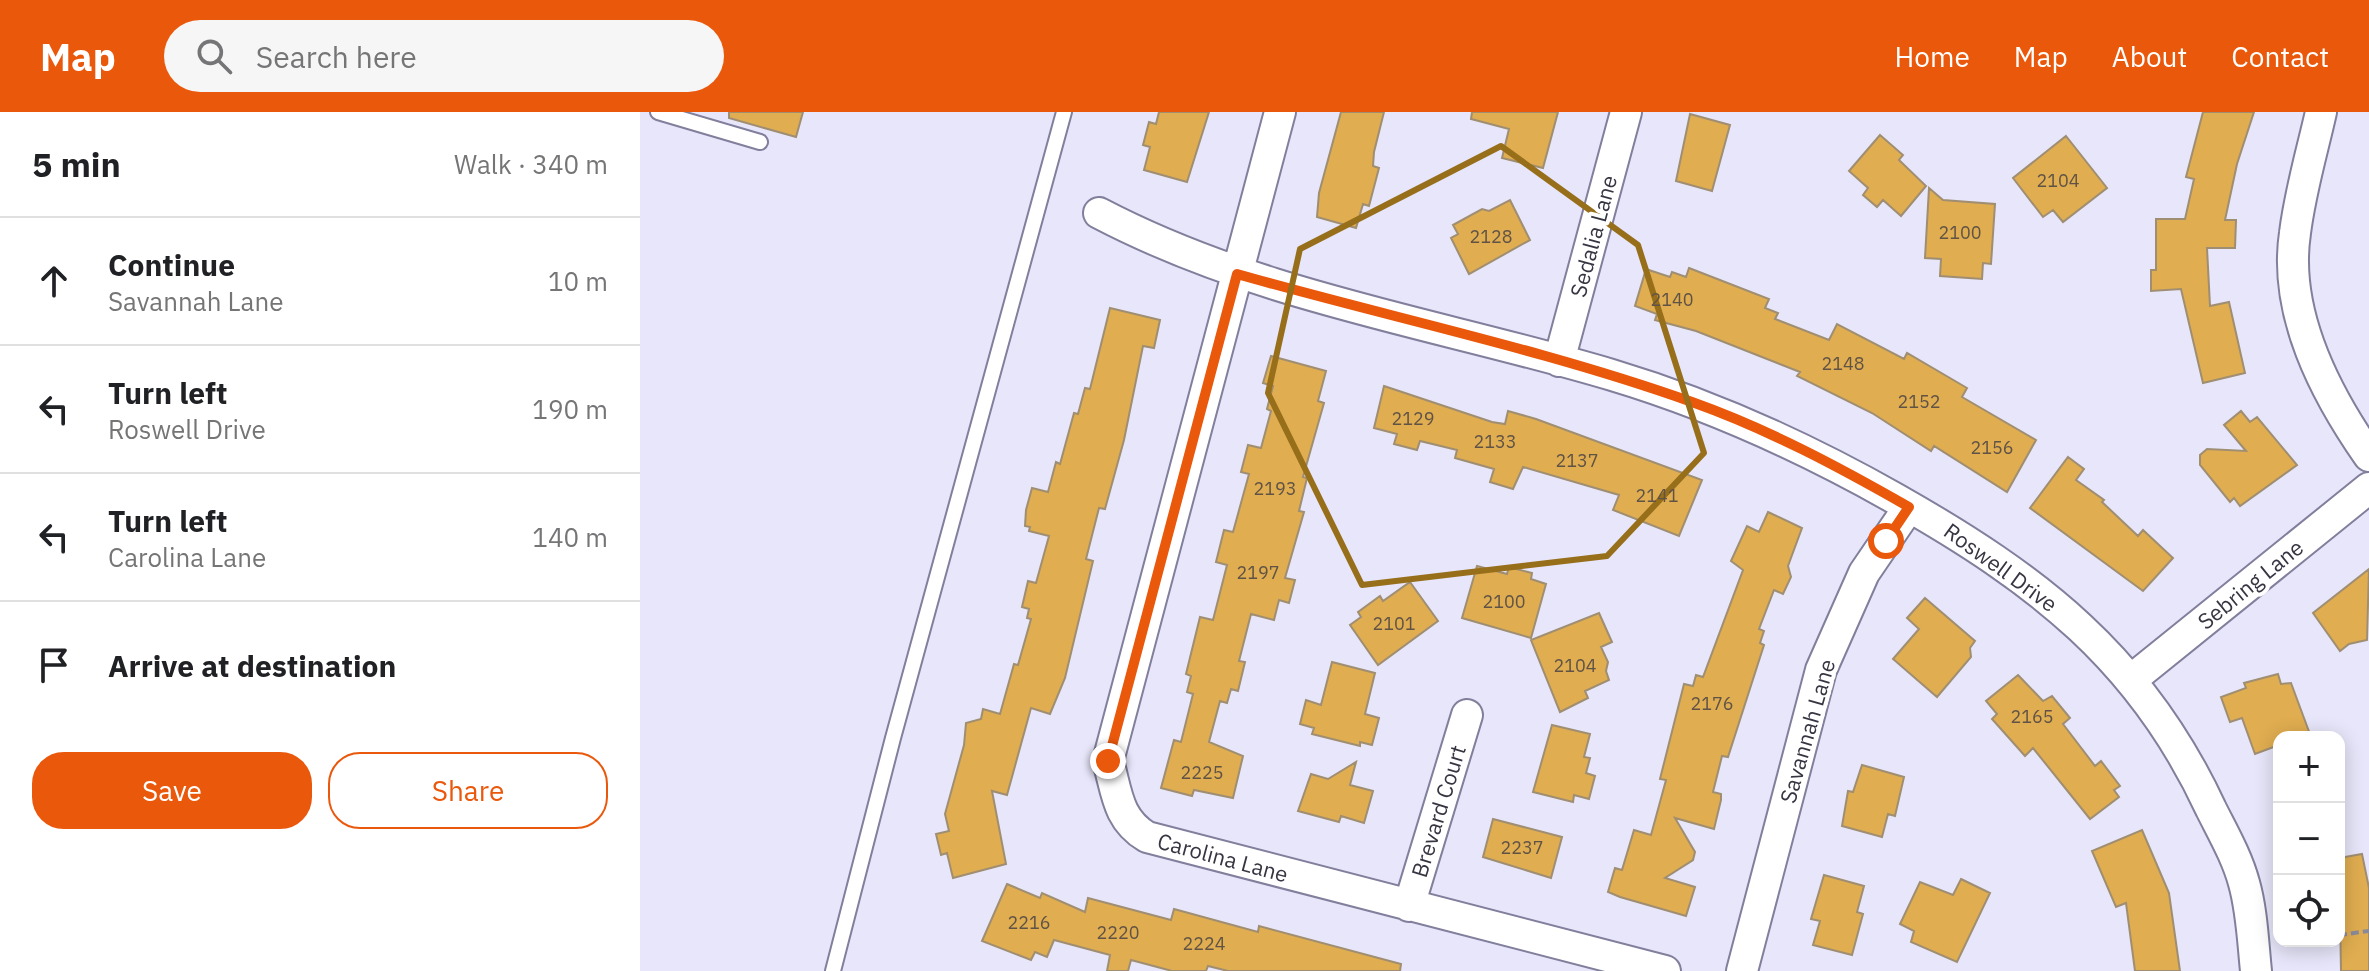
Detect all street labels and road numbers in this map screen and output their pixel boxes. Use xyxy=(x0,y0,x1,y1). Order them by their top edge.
street label: Sedalia Lane xyxy=(1563,172,1623,300)
street label: Roswell Drive xyxy=(1938,516,2064,618)
street label: Sebring Lane xyxy=(2191,533,2309,635)
street label: Savannah Lane xyxy=(1773,656,1841,806)
street label: Brevard Court xyxy=(1404,741,1472,881)
street label: Carolina Lane xyxy=(1155,826,1291,888)

